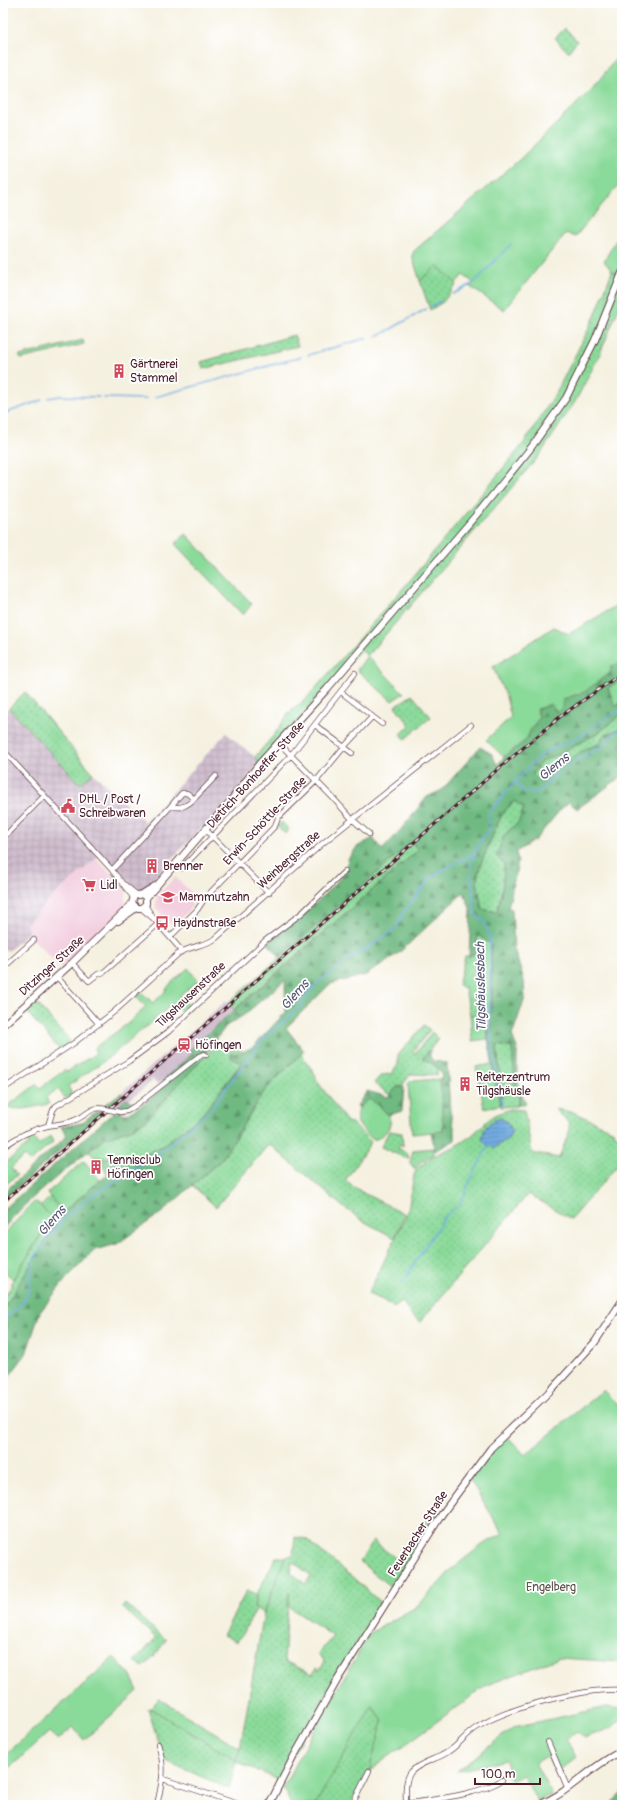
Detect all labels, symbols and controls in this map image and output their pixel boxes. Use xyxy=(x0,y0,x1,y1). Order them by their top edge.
place label: Gärtnerei Stammel xyxy=(130,357,178,386)
building icon: Gärtnerei Stammel xyxy=(111,363,127,379)
street label: Dietrich-Bonhoeffer-Straße xyxy=(204,718,308,832)
water label: Glems xyxy=(535,748,574,784)
street label: Erwin-Schöttle-Straße xyxy=(220,774,310,868)
place label: DHL / Post / Schreibwaren xyxy=(79,792,146,821)
public building icon: DHL / Post / Schreibwaren xyxy=(60,798,76,814)
street label: Weinbergstraße xyxy=(254,828,324,892)
building icon: Brenner xyxy=(144,858,160,874)
place label: Brenner xyxy=(163,859,204,874)
supermarket icon: Lidl xyxy=(81,877,97,893)
place label: Lidl xyxy=(100,878,118,893)
school or university icon: Mammutzahn xyxy=(160,889,176,905)
place label: Mammutzahn xyxy=(179,890,250,905)
bus stop icon: Haydnstraße xyxy=(154,915,170,931)
place label: Haydnstraße xyxy=(173,916,236,931)
street label: Ditzinger Straße xyxy=(16,933,88,999)
water label: Tilgshäuslesbach xyxy=(472,941,490,1032)
street label: Tilgshausenstraße xyxy=(153,959,229,1031)
water label: Glems xyxy=(277,975,314,1013)
station icon: Höfingen xyxy=(176,1037,192,1053)
place label: Höfingen xyxy=(195,1038,242,1053)
place label: Reiterzentrum Tilgshäusle xyxy=(476,1070,550,1099)
building icon: Reiterzentrum Tilgshäusle xyxy=(457,1076,473,1092)
place label: Tennisclub Höfingen xyxy=(107,1153,161,1182)
building icon: Tennisclub Höfingen xyxy=(88,1159,104,1175)
water label: Glems xyxy=(34,1201,71,1239)
street label: Feuerbacher Straße xyxy=(385,1488,451,1580)
park label: Engelberg xyxy=(526,1580,576,1595)
scale bar xyxy=(475,1760,540,1786)
text: 100 m xyxy=(481,1767,516,1782)

